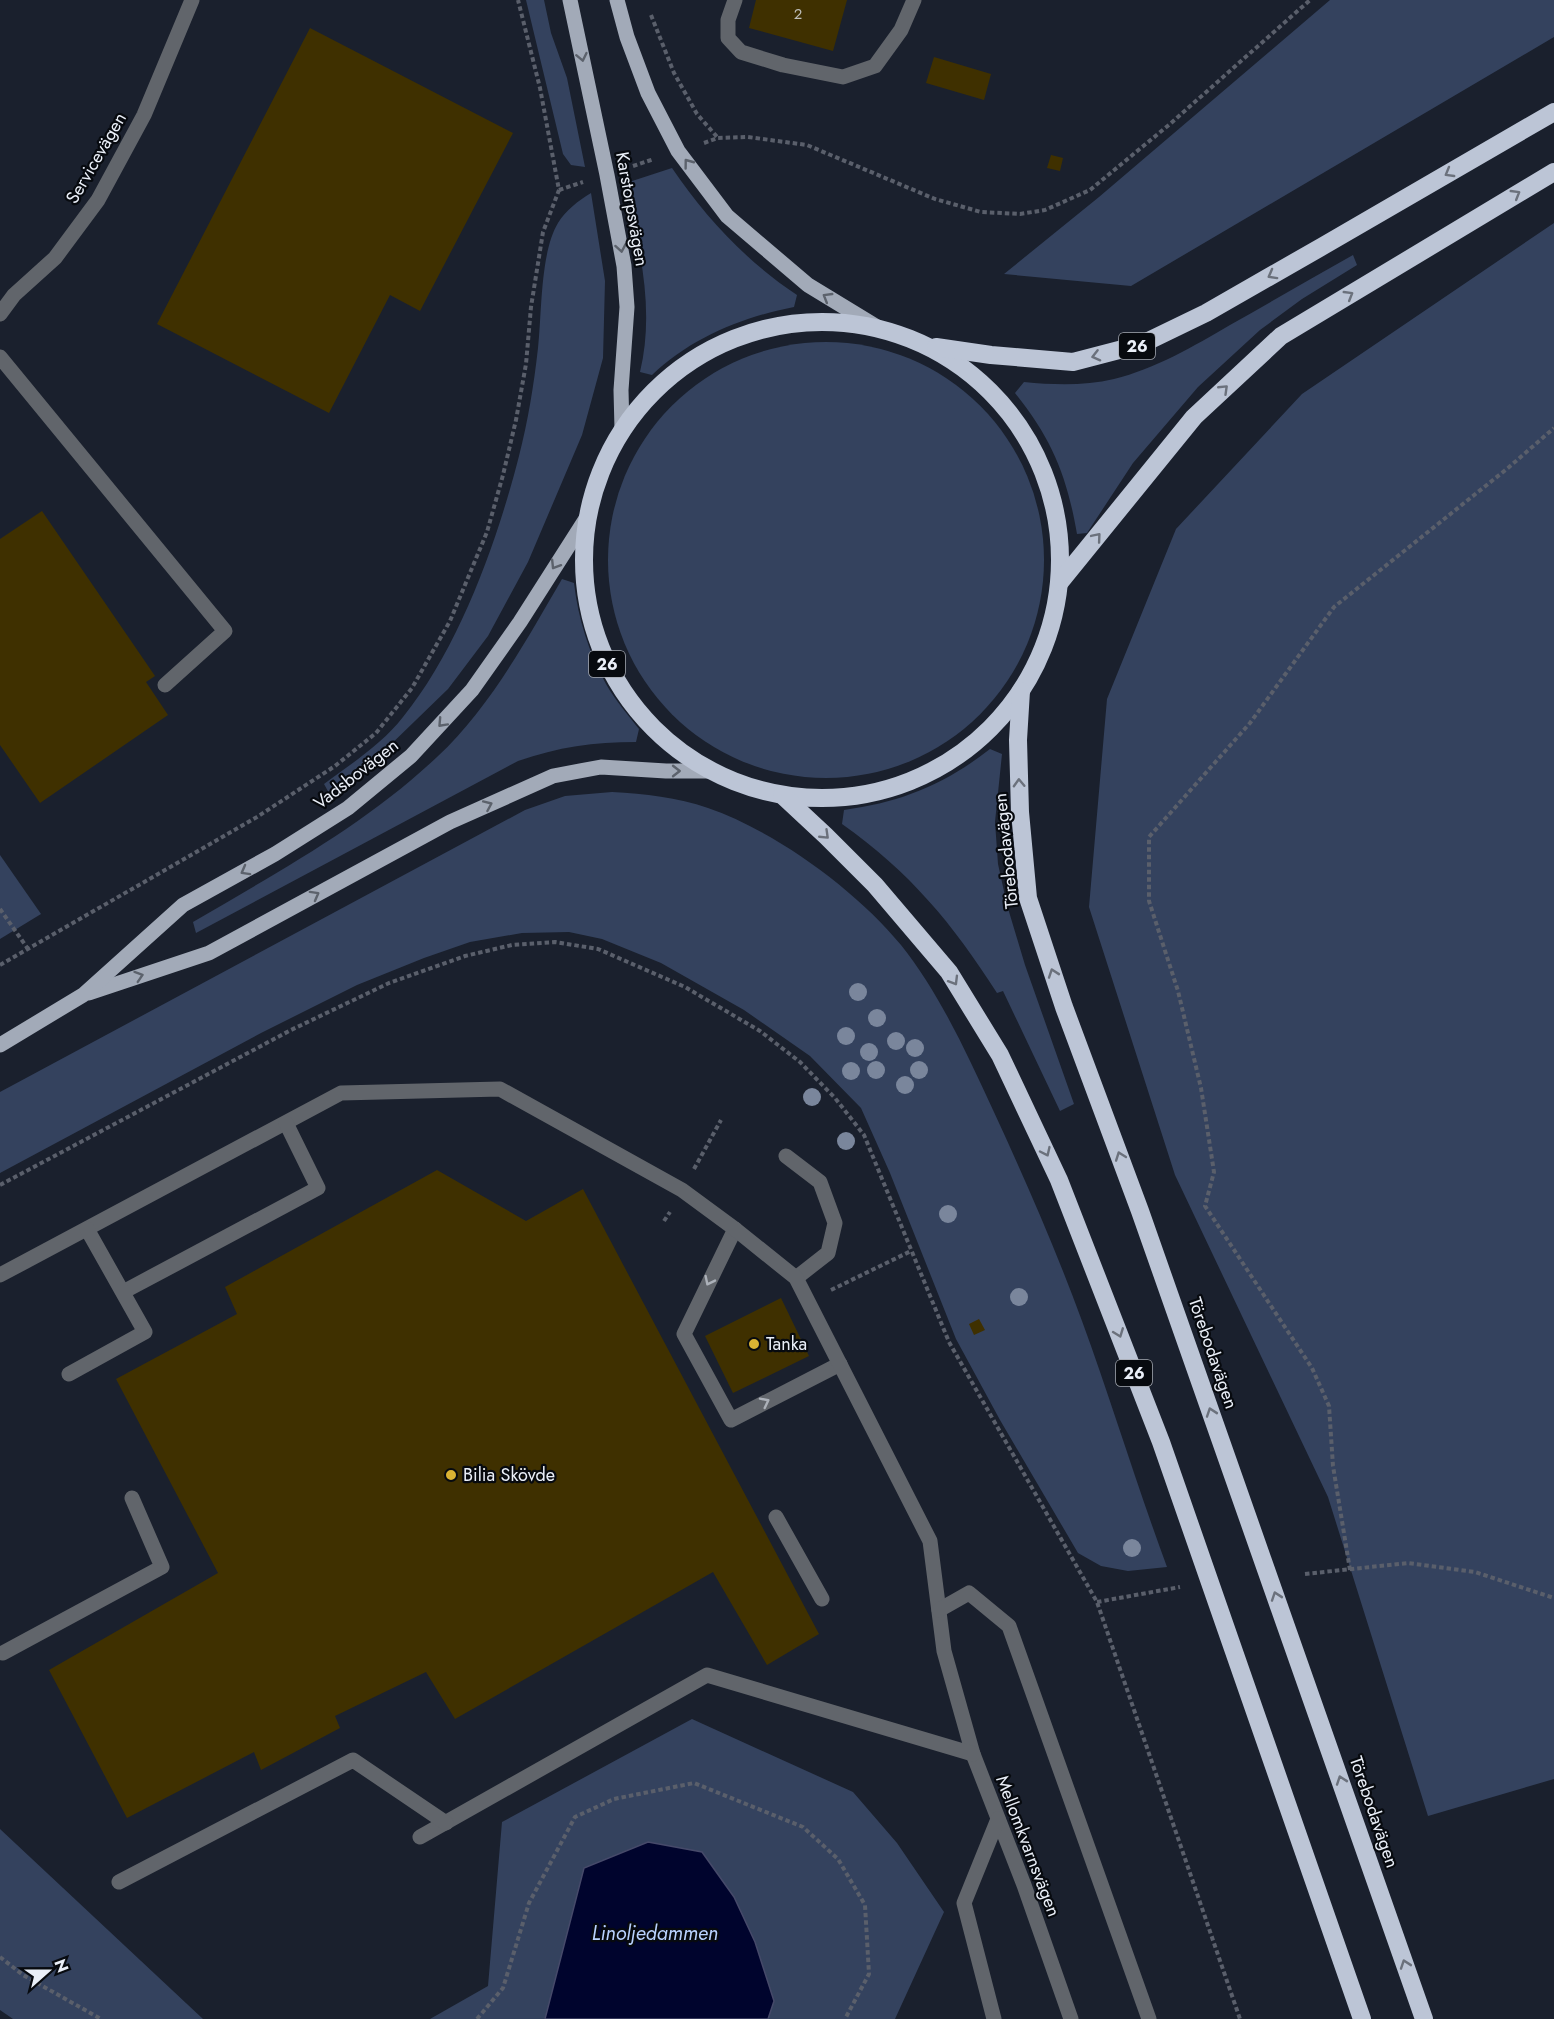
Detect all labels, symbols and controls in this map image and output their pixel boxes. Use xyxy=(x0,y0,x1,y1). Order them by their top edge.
house number: 2 xyxy=(794,3,802,25)
one-way arrow xyxy=(575,52,588,62)
street label: Servicevägen xyxy=(59,107,133,209)
street label: Karstorpsvägen xyxy=(609,150,655,268)
one-way arrow xyxy=(684,159,695,170)
one-way arrow xyxy=(1445,166,1455,177)
one-way arrow xyxy=(1510,190,1520,202)
one-way arrow xyxy=(614,243,627,253)
one-way arrow xyxy=(1268,268,1279,279)
one-way arrow xyxy=(823,292,833,304)
one-way arrow xyxy=(1343,292,1354,303)
road number: 26 xyxy=(1119,333,1155,359)
one-way arrow xyxy=(1091,349,1102,361)
one-way arrow xyxy=(1217,385,1227,396)
one-way arrow xyxy=(1090,533,1101,544)
one-way arrow xyxy=(550,559,562,569)
road number: 26 xyxy=(589,651,625,677)
one-way arrow xyxy=(438,716,449,727)
street label: Vadsbovägen xyxy=(308,732,404,816)
one-way arrow xyxy=(671,765,680,777)
one-way arrow xyxy=(1013,778,1026,787)
street label: Törebodavägen xyxy=(987,792,1025,910)
one-way arrow xyxy=(482,800,493,812)
one-way arrow xyxy=(819,828,829,839)
one-way arrow xyxy=(240,864,251,875)
one-way arrow xyxy=(309,891,319,902)
one-way arrow xyxy=(1048,968,1060,979)
one-way arrow xyxy=(133,971,144,984)
one-way arrow xyxy=(947,975,959,985)
one-way arrow xyxy=(1038,1146,1050,1157)
one-way arrow xyxy=(1114,1151,1127,1162)
one-way arrow xyxy=(705,1275,717,1286)
street label: Törebodavägen xyxy=(1182,1294,1244,1412)
one-way arrow xyxy=(1111,1328,1124,1338)
place label: Tanka xyxy=(766,1331,807,1357)
marker: Tanka xyxy=(747,1337,761,1351)
road number: 26 xyxy=(1116,1360,1152,1386)
one-way arrow xyxy=(759,1398,770,1410)
one-way arrow xyxy=(1205,1407,1218,1418)
place label: Bilia Skövde xyxy=(463,1462,555,1488)
marker: Bilia Skövde xyxy=(444,1468,458,1482)
one-way arrow xyxy=(1270,1591,1283,1602)
street label: Törebodavägen xyxy=(1343,1753,1405,1871)
street label: Mellomkvarnsvägen xyxy=(989,1772,1067,1920)
one-way arrow xyxy=(1335,1775,1348,1786)
water label: Linoljedammen xyxy=(592,1919,718,1948)
north arrow xyxy=(18,1941,78,2001)
text: N xyxy=(49,1956,75,1976)
one-way arrow xyxy=(1399,1959,1412,1970)

